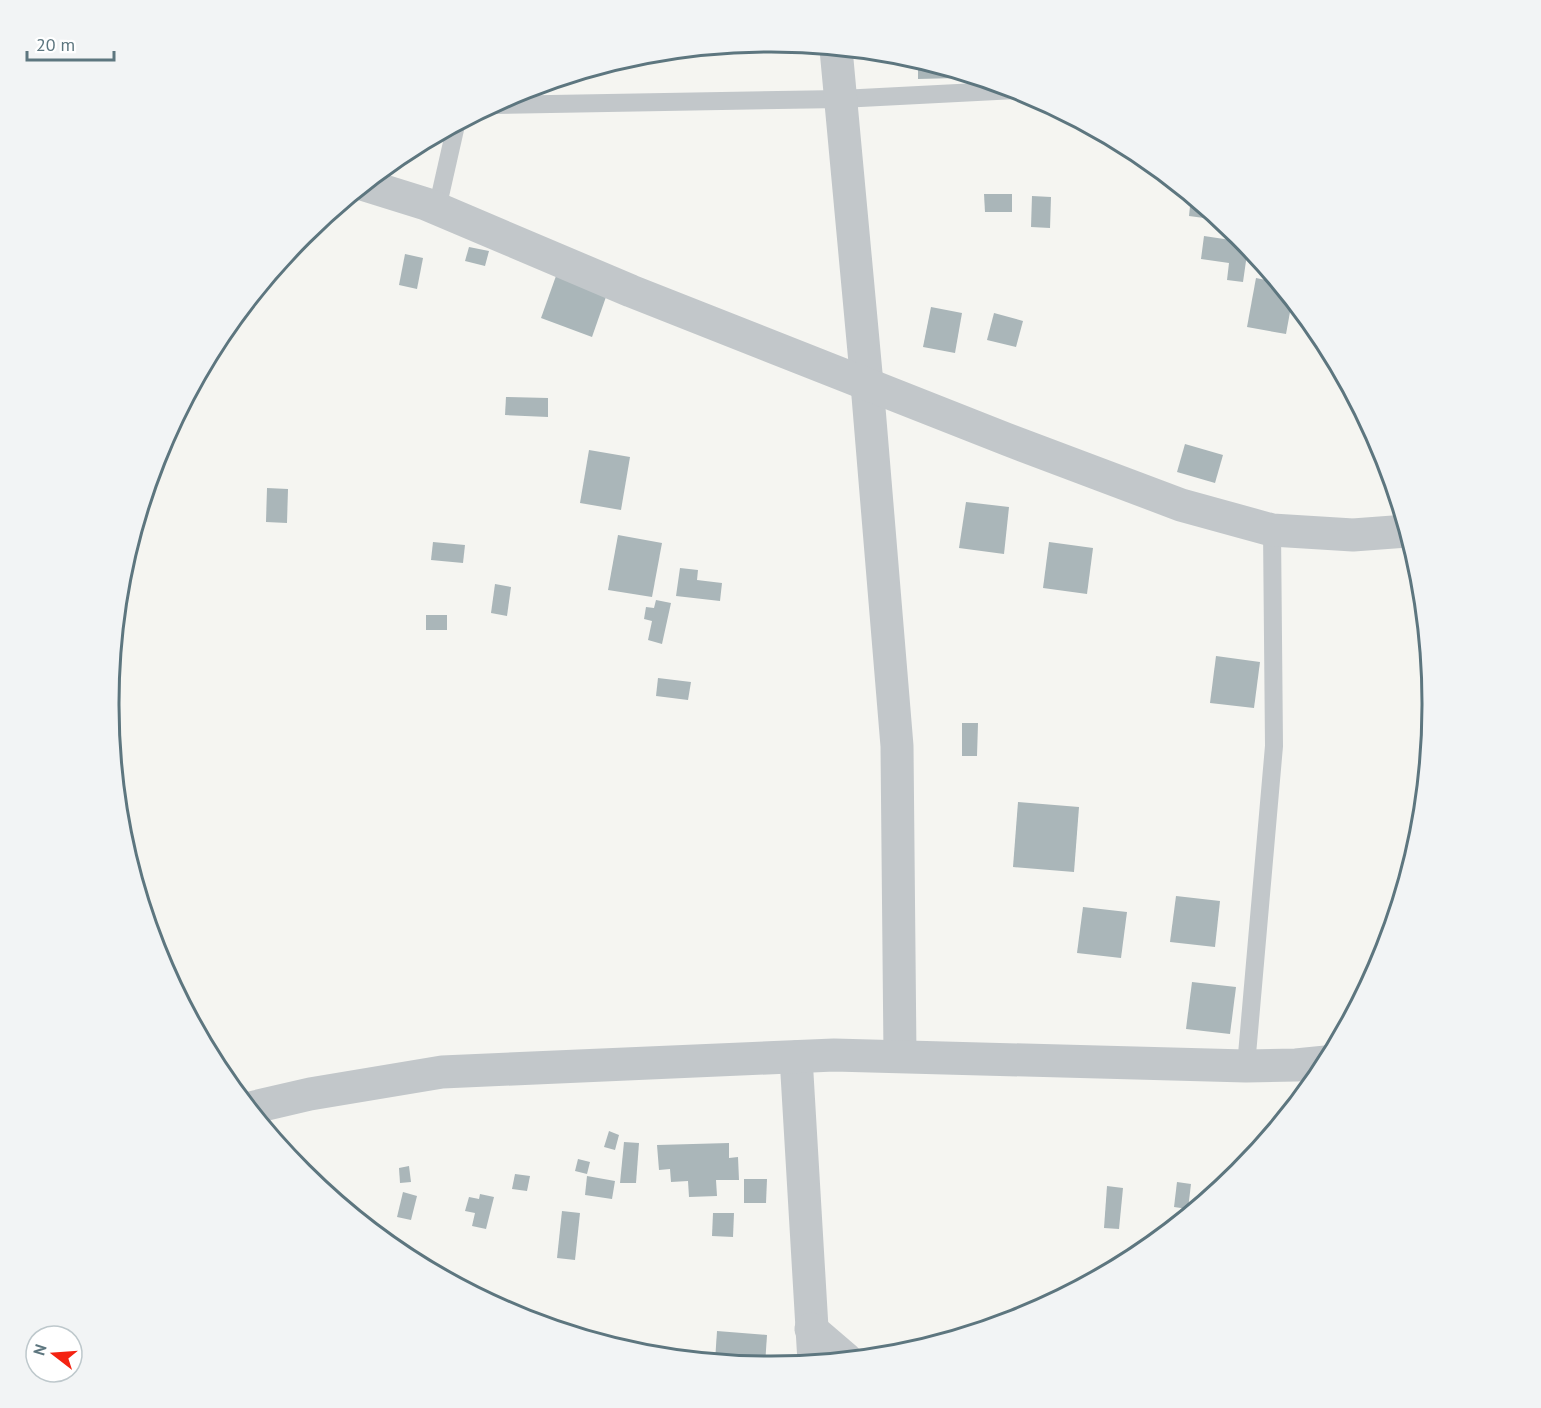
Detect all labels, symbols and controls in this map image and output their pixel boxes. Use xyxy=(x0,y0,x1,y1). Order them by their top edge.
scale bar xyxy=(27,24,114,62)
text: 20 m xyxy=(36,33,75,56)
north arrow xyxy=(24,1324,84,1384)
text: N xyxy=(29,1342,51,1358)

